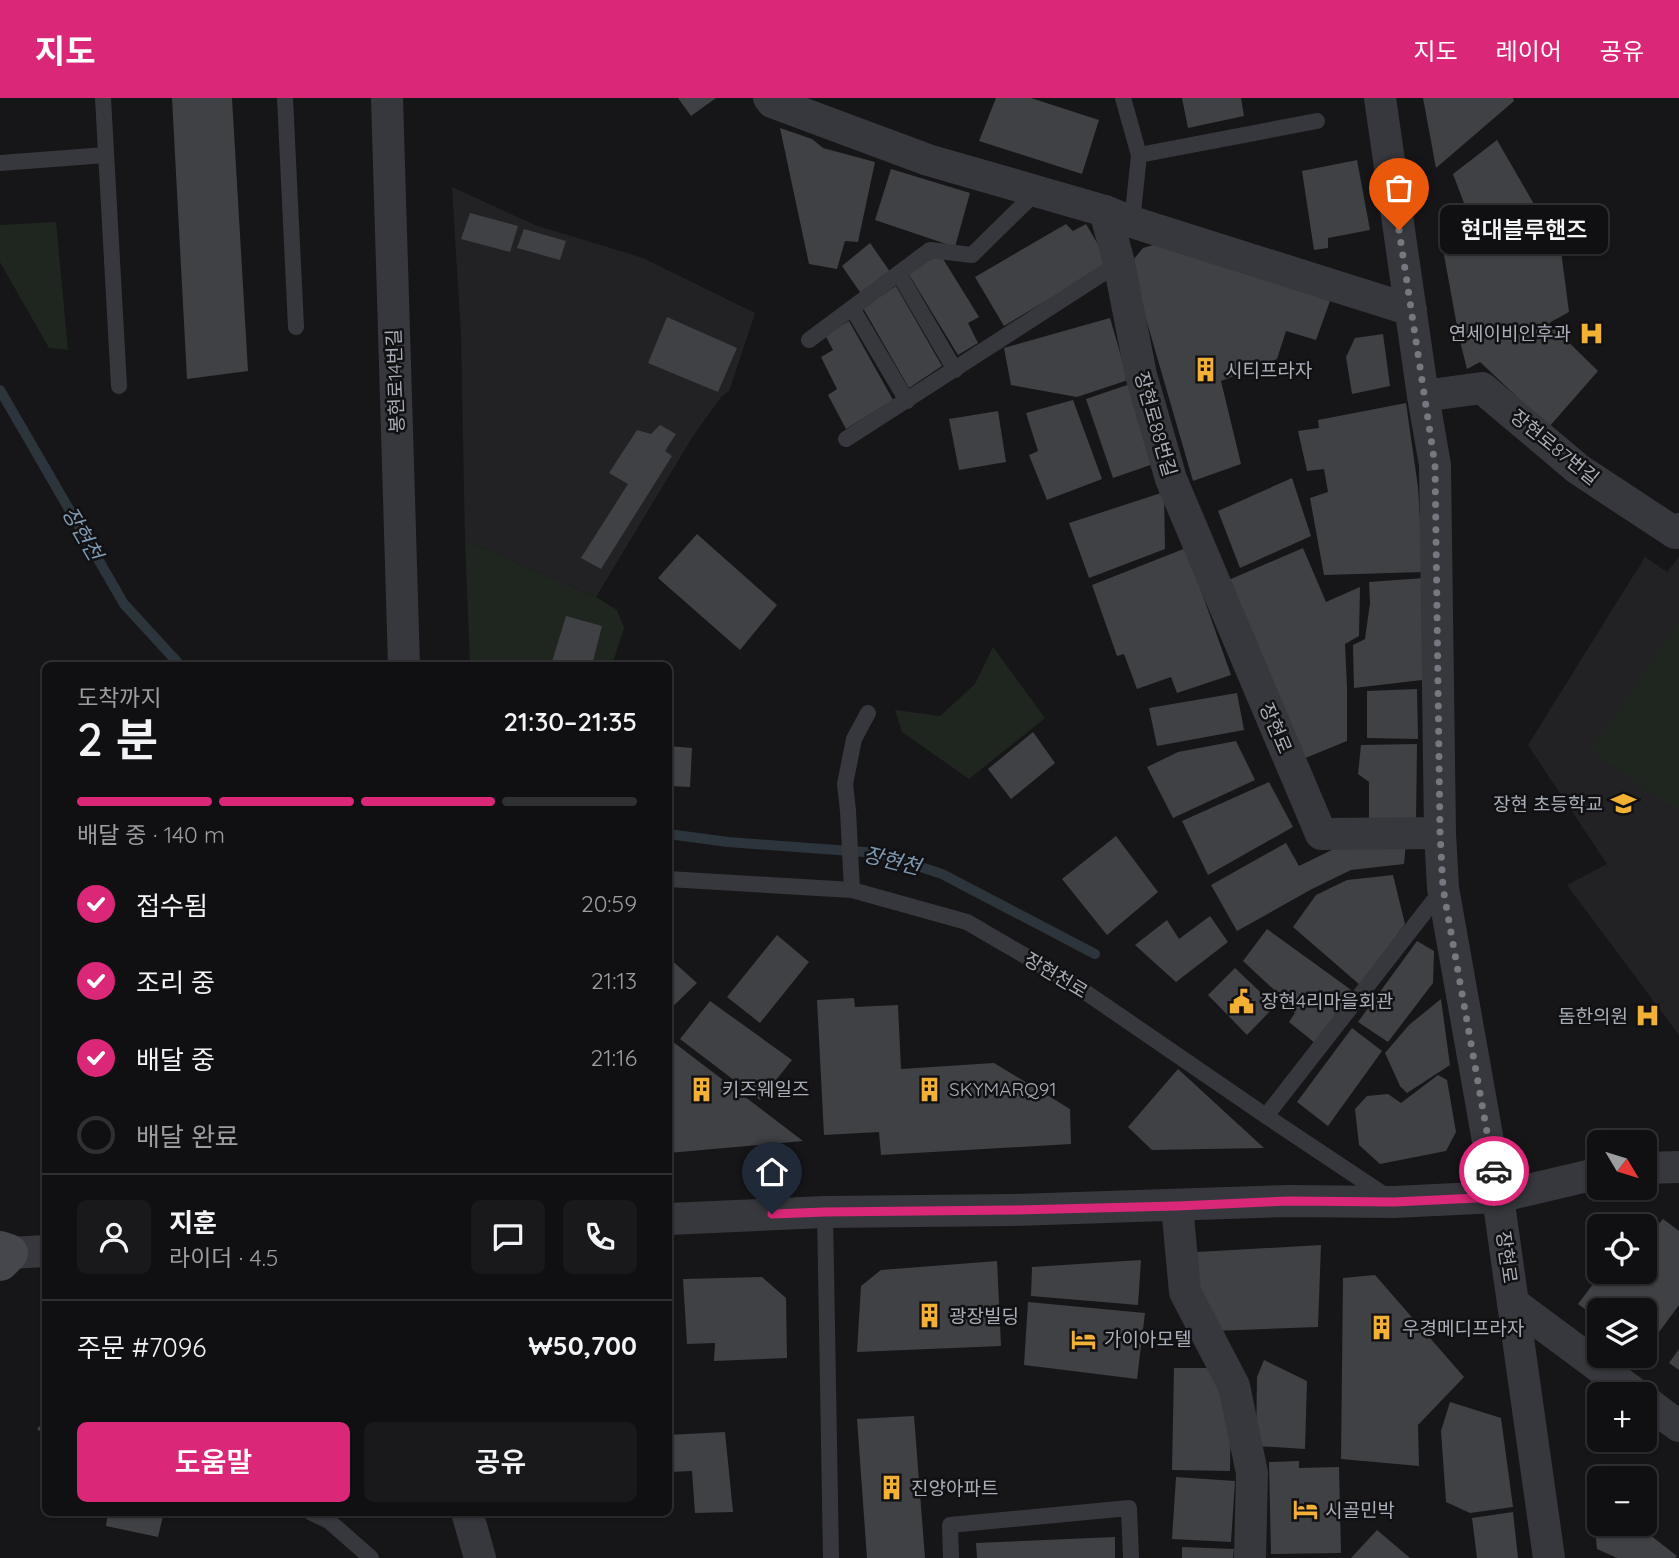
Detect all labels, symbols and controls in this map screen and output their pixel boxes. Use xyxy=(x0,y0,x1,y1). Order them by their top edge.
text: 지도 xyxy=(35,30,96,71)
text: 지도 xyxy=(1413,36,1458,66)
text: 레이어 xyxy=(1496,36,1562,66)
text: 공유 xyxy=(1600,36,1644,66)
pin xyxy=(1369,158,1429,230)
icon: bag xyxy=(1380,169,1418,207)
callout: 현대블루핸즈 xyxy=(1441,206,1609,254)
text: 현대블루핸즈 xyxy=(1461,215,1587,244)
hospital icon: 연세이비인후과 xyxy=(1577,319,1605,347)
place label: 연세이비인후과 xyxy=(1449,321,1571,345)
street label: 봉현로14번길 xyxy=(381,329,409,433)
building icon: 시티프라자 xyxy=(1191,356,1219,384)
place label: 시티프라자 xyxy=(1225,358,1312,382)
street label: 장현로88번길 xyxy=(1130,369,1182,479)
street label: 장현로87번길 xyxy=(1506,404,1604,490)
water label: 장현천 xyxy=(57,501,110,567)
text: 도착까지 xyxy=(77,683,162,712)
street label: 장현로 xyxy=(1255,699,1297,757)
text: 21:30–21:35 xyxy=(503,705,637,738)
text: 2 분 xyxy=(77,710,158,768)
school or university icon: 장현 초등학교 xyxy=(1609,790,1637,818)
place label: 장현 초등학교 xyxy=(1493,792,1603,816)
text: 배달 중 · 140 m xyxy=(77,820,225,849)
water label: 장현천 xyxy=(861,840,926,880)
icon: check xyxy=(77,885,115,923)
text: 접수됨 xyxy=(136,889,208,922)
text: 20:59 xyxy=(581,889,637,918)
street label: 장현천로 xyxy=(1020,947,1092,1003)
icon: check xyxy=(77,962,115,1000)
text: 조리 중 xyxy=(136,966,215,999)
text: 21:13 xyxy=(591,966,637,995)
public building icon: 장현4리마을회관 xyxy=(1227,987,1255,1015)
place label: 장현4리마을회관 xyxy=(1261,989,1393,1013)
hospital icon: 돔한의원 xyxy=(1634,1002,1662,1030)
place label: 돔한의원 xyxy=(1558,1004,1628,1028)
icon: check xyxy=(77,1039,115,1077)
text: 배달 중 xyxy=(136,1043,215,1076)
text: 21:16 xyxy=(591,1043,637,1072)
building icon: 키즈웨일즈 xyxy=(688,1075,716,1103)
building icon: SKYMARQ91 xyxy=(915,1075,943,1103)
place label: 키즈웨일즈 xyxy=(722,1077,809,1101)
place label: SKYMARQ91 xyxy=(949,1077,1057,1101)
text: 배달 완료 xyxy=(136,1120,239,1153)
north arrow xyxy=(1587,1130,1657,1200)
map controls xyxy=(1587,1130,1657,1536)
courier xyxy=(1459,1136,1529,1206)
pin xyxy=(742,1142,802,1214)
icon: car xyxy=(1475,1152,1513,1190)
icon: home xyxy=(753,1153,791,1191)
button: person xyxy=(77,1200,151,1274)
button: chat xyxy=(471,1200,545,1274)
button: phone xyxy=(563,1200,637,1274)
text: 지훈 xyxy=(169,1206,217,1239)
button: locate xyxy=(1587,1214,1657,1284)
street label: 장현로 xyxy=(1491,1229,1523,1285)
text: 라이더 · 4.5 xyxy=(169,1243,278,1272)
button: layers xyxy=(1587,1298,1657,1368)
building icon: 광장빌딩 xyxy=(915,1302,943,1330)
place label: 광장빌딩 xyxy=(949,1304,1019,1328)
building icon: 우경메디프라자 xyxy=(1368,1314,1396,1342)
place label: 우경메디프라자 xyxy=(1402,1316,1524,1340)
hotel icon: 가이아모텔 xyxy=(1070,1325,1098,1353)
place label: 가이아모텔 xyxy=(1104,1327,1191,1351)
text: ₩50,700 xyxy=(528,1329,637,1362)
text: 주문 #7096 xyxy=(77,1331,206,1364)
button: + xyxy=(1587,1382,1657,1452)
button: 도움말 xyxy=(77,1422,350,1502)
button: 공유 xyxy=(364,1422,637,1502)
button: − xyxy=(1587,1466,1657,1536)
building icon: 진양아파트 xyxy=(877,1474,905,1502)
place label: 진양아파트 xyxy=(911,1476,998,1500)
hotel icon: 시골민박 xyxy=(1291,1496,1319,1524)
place label: 시골민박 xyxy=(1325,1498,1395,1522)

